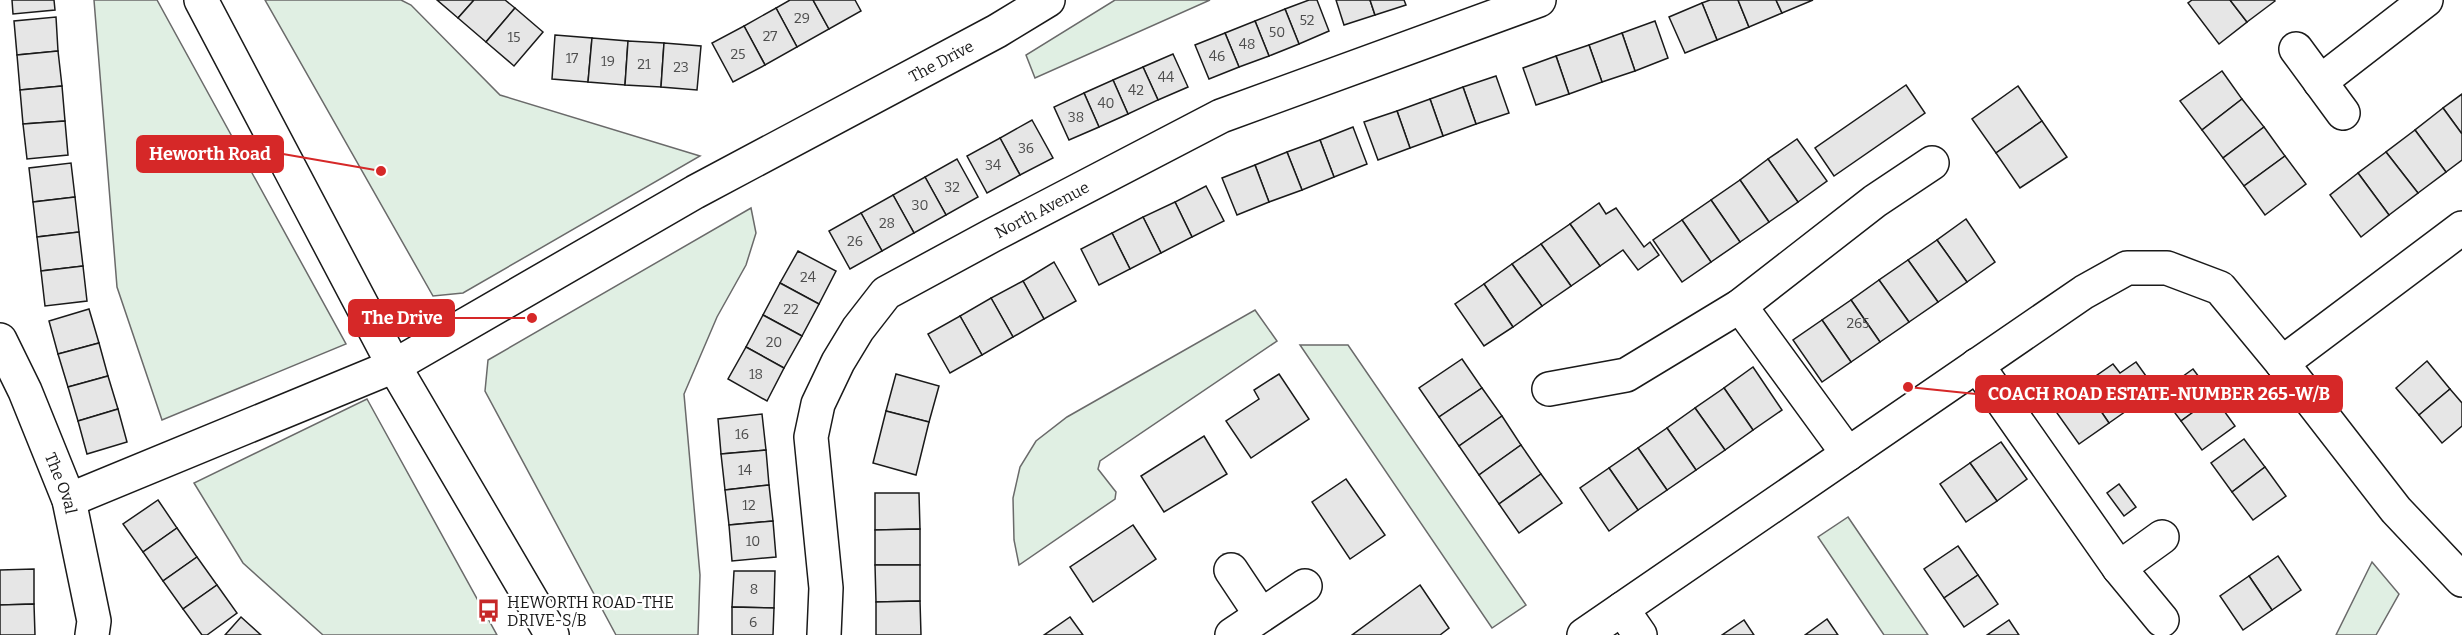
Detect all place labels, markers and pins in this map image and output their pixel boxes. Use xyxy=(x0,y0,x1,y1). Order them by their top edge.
callout: Heworth Road xyxy=(137,136,283,172)
callout: The Drive xyxy=(349,300,454,336)
callout: COACH ROAD ESTATE-NUMBER 265-W/B xyxy=(1976,376,2342,412)
place label: HEWORTH ROAD-THE DRIVE-S/B xyxy=(507,593,674,630)
bus stop icon: HEWORTH ROAD-THE DRIVE-S/B xyxy=(476,598,502,624)

